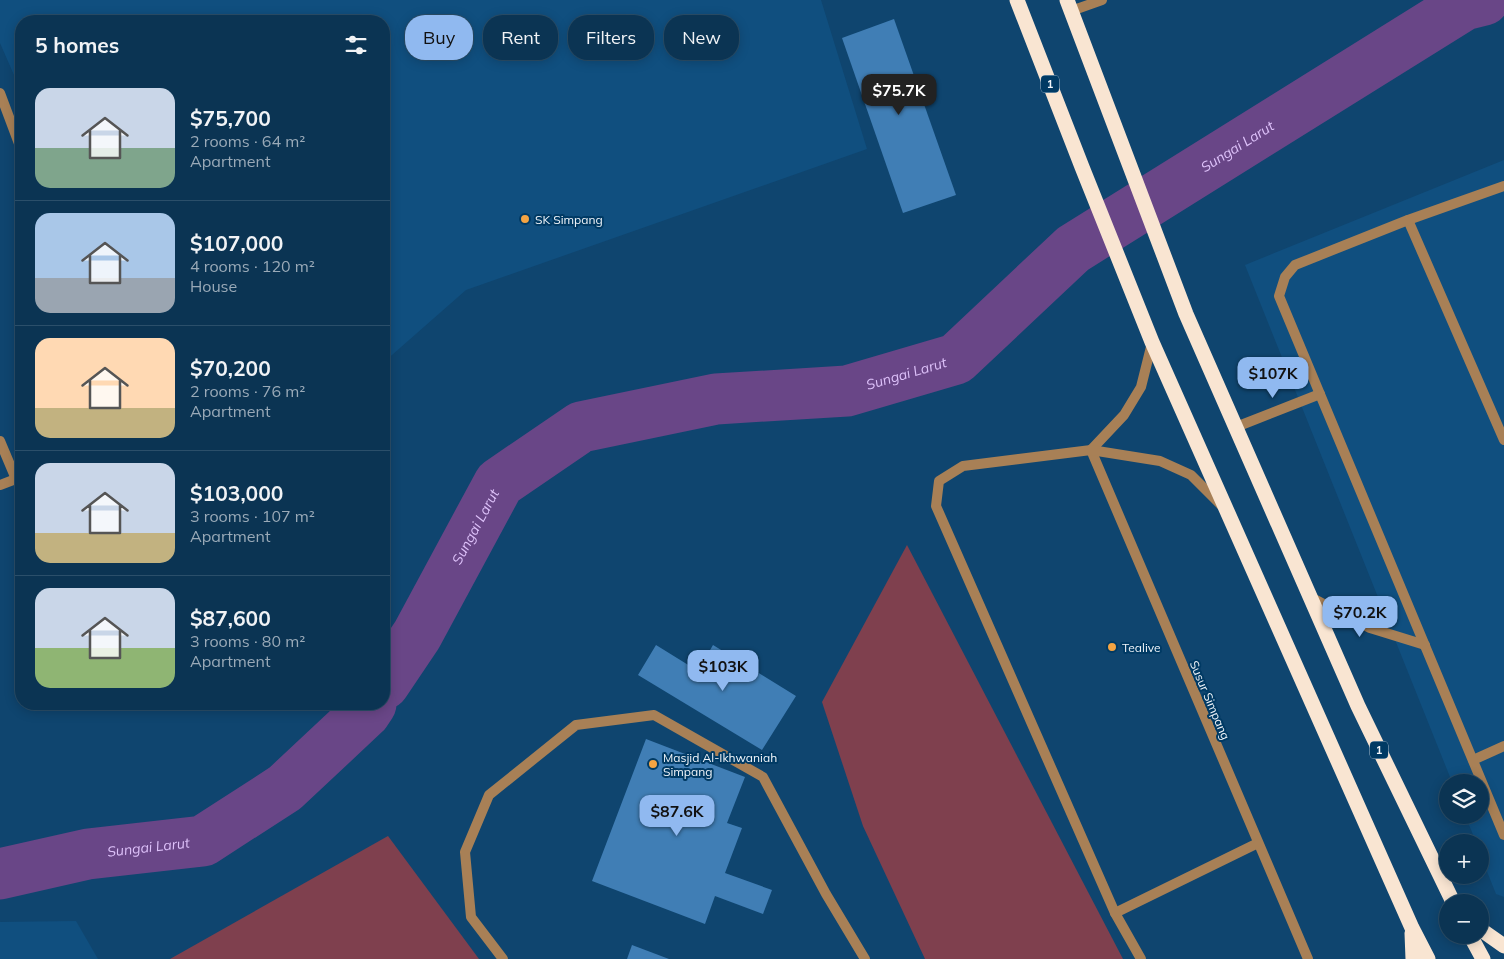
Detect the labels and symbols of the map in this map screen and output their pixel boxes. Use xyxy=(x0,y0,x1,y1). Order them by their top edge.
pin: $75.7K xyxy=(858,74,940,116)
road number: 1 xyxy=(1041,76,1059,92)
water label: Sungai Larut xyxy=(1197,116,1278,176)
place label: SK Simpang xyxy=(535,212,603,227)
marker: SK Simpang xyxy=(519,213,531,225)
water label: Sungai Larut xyxy=(864,353,950,394)
pin: $107K xyxy=(1238,356,1308,399)
water label: Sungai Larut xyxy=(448,485,504,568)
pin: $70.2K xyxy=(1319,596,1401,638)
place label: Tealive xyxy=(1122,640,1161,655)
marker: Tealive xyxy=(1106,641,1118,653)
pin: $103K xyxy=(688,650,758,692)
street label: Susur Simpang xyxy=(1187,658,1233,742)
road number: 1 xyxy=(1370,742,1388,758)
place label: Masjid Al-Ikhwaniah Simpang xyxy=(663,750,777,779)
marker: Masjid Al-Ikhwaniah Simpang xyxy=(647,758,659,770)
pin: $87.6K xyxy=(636,794,718,837)
water label: Sungai Larut xyxy=(106,833,192,861)

